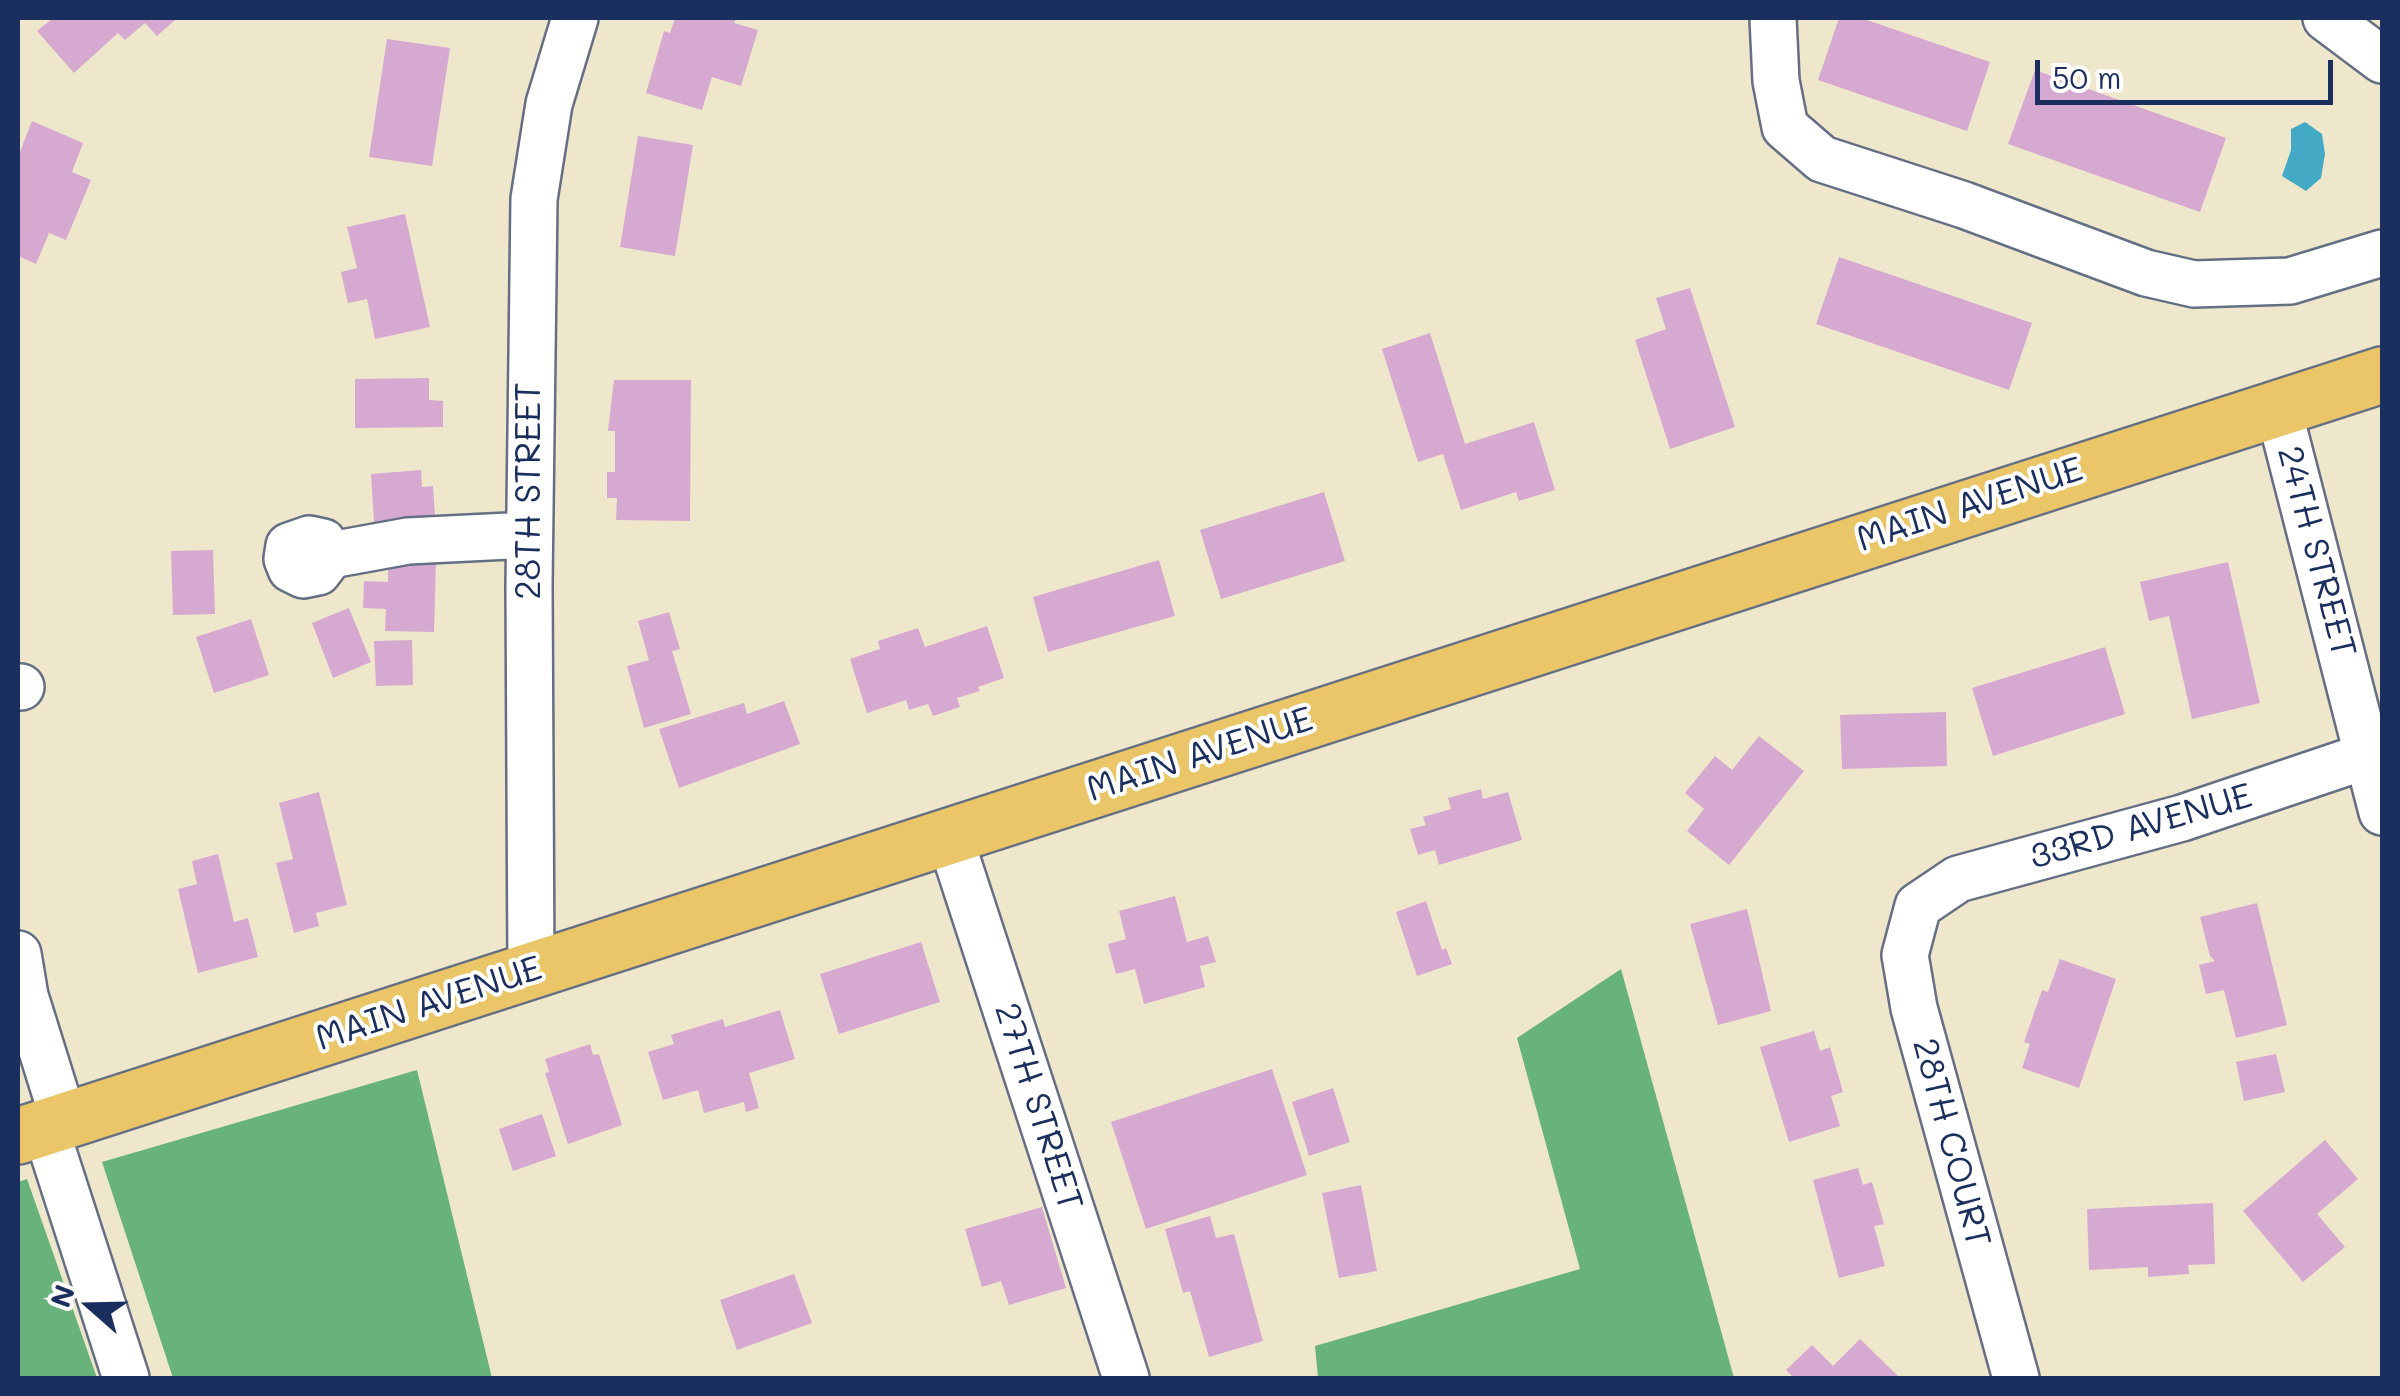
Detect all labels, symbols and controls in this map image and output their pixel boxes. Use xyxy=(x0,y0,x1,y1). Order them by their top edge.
scale bar xyxy=(2040,40,2338,102)
text: 50 m xyxy=(2052,57,2122,97)
street label: 28TH STREET xyxy=(508,382,550,600)
street label: 24TH STREET xyxy=(2268,442,2364,662)
street label: MAIN AVENUE xyxy=(1852,449,2088,561)
street label: MAIN AVENUE xyxy=(1082,699,1318,811)
street label: 33RD AVENUE xyxy=(2025,775,2257,879)
street label: MAIN AVENUE xyxy=(311,948,547,1060)
street label: 27TH STREET xyxy=(985,998,1091,1216)
street label: 28TH COURT xyxy=(1903,1034,1999,1252)
north arrow xyxy=(40,1256,140,1356)
text: N xyxy=(41,1280,82,1312)

